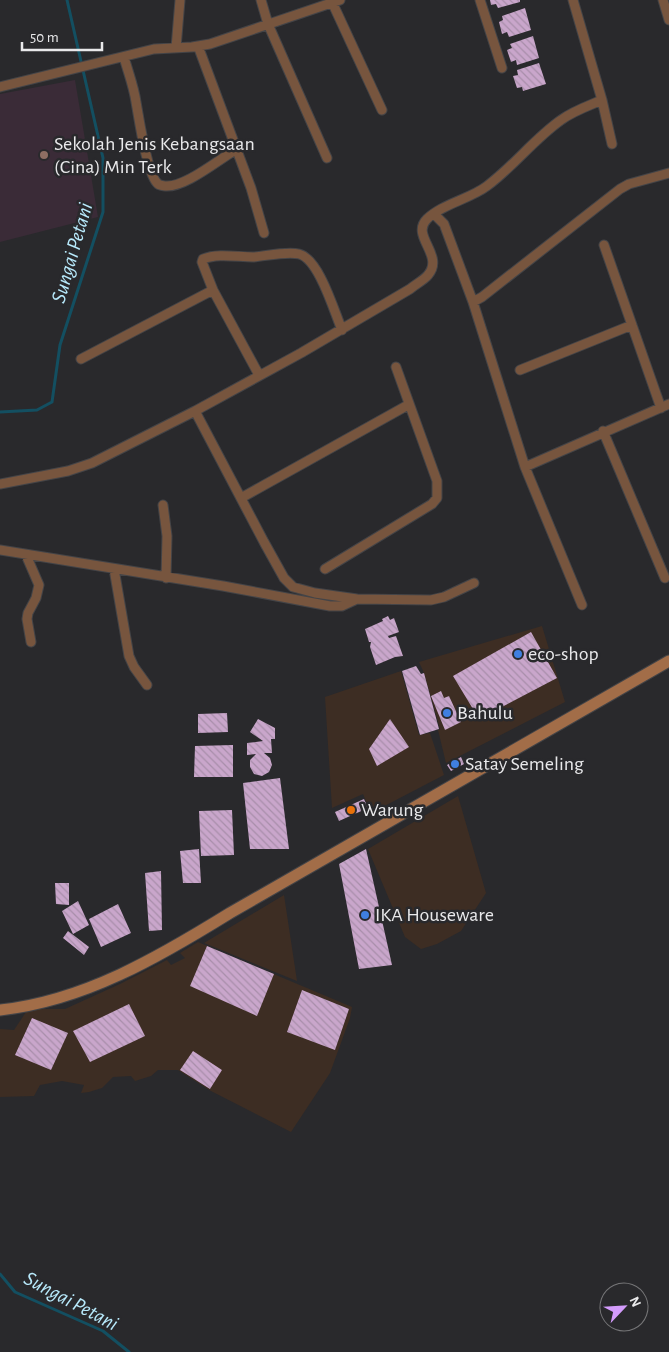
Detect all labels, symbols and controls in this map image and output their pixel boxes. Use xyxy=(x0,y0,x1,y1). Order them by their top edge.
scale bar xyxy=(22,20,102,52)
text: 50 m xyxy=(30,30,59,45)
place label: Sekolah Jenis Kebangsaan (Cina) Min Terk xyxy=(54,134,255,177)
marker: Sekolah Jenis Kebangsaan (Cina) Min Terk xyxy=(38,149,50,161)
water label: Sungai Petani xyxy=(48,200,96,305)
place label: eco-shop xyxy=(528,644,599,664)
marker: eco-shop xyxy=(512,648,524,660)
place label: Bahulu xyxy=(457,703,513,723)
marker: Bahulu xyxy=(441,707,453,719)
place label: Satay Semeling xyxy=(465,754,584,774)
marker: Satay Semeling xyxy=(449,758,461,770)
place label: Warung xyxy=(361,800,424,820)
marker: Warung xyxy=(345,804,357,816)
place label: IKA Houseware xyxy=(375,905,494,925)
marker: IKA Houseware xyxy=(359,909,371,921)
water label: Sungai Petani xyxy=(21,1268,122,1335)
north arrow xyxy=(599,1282,649,1332)
text: N xyxy=(626,1295,643,1309)

